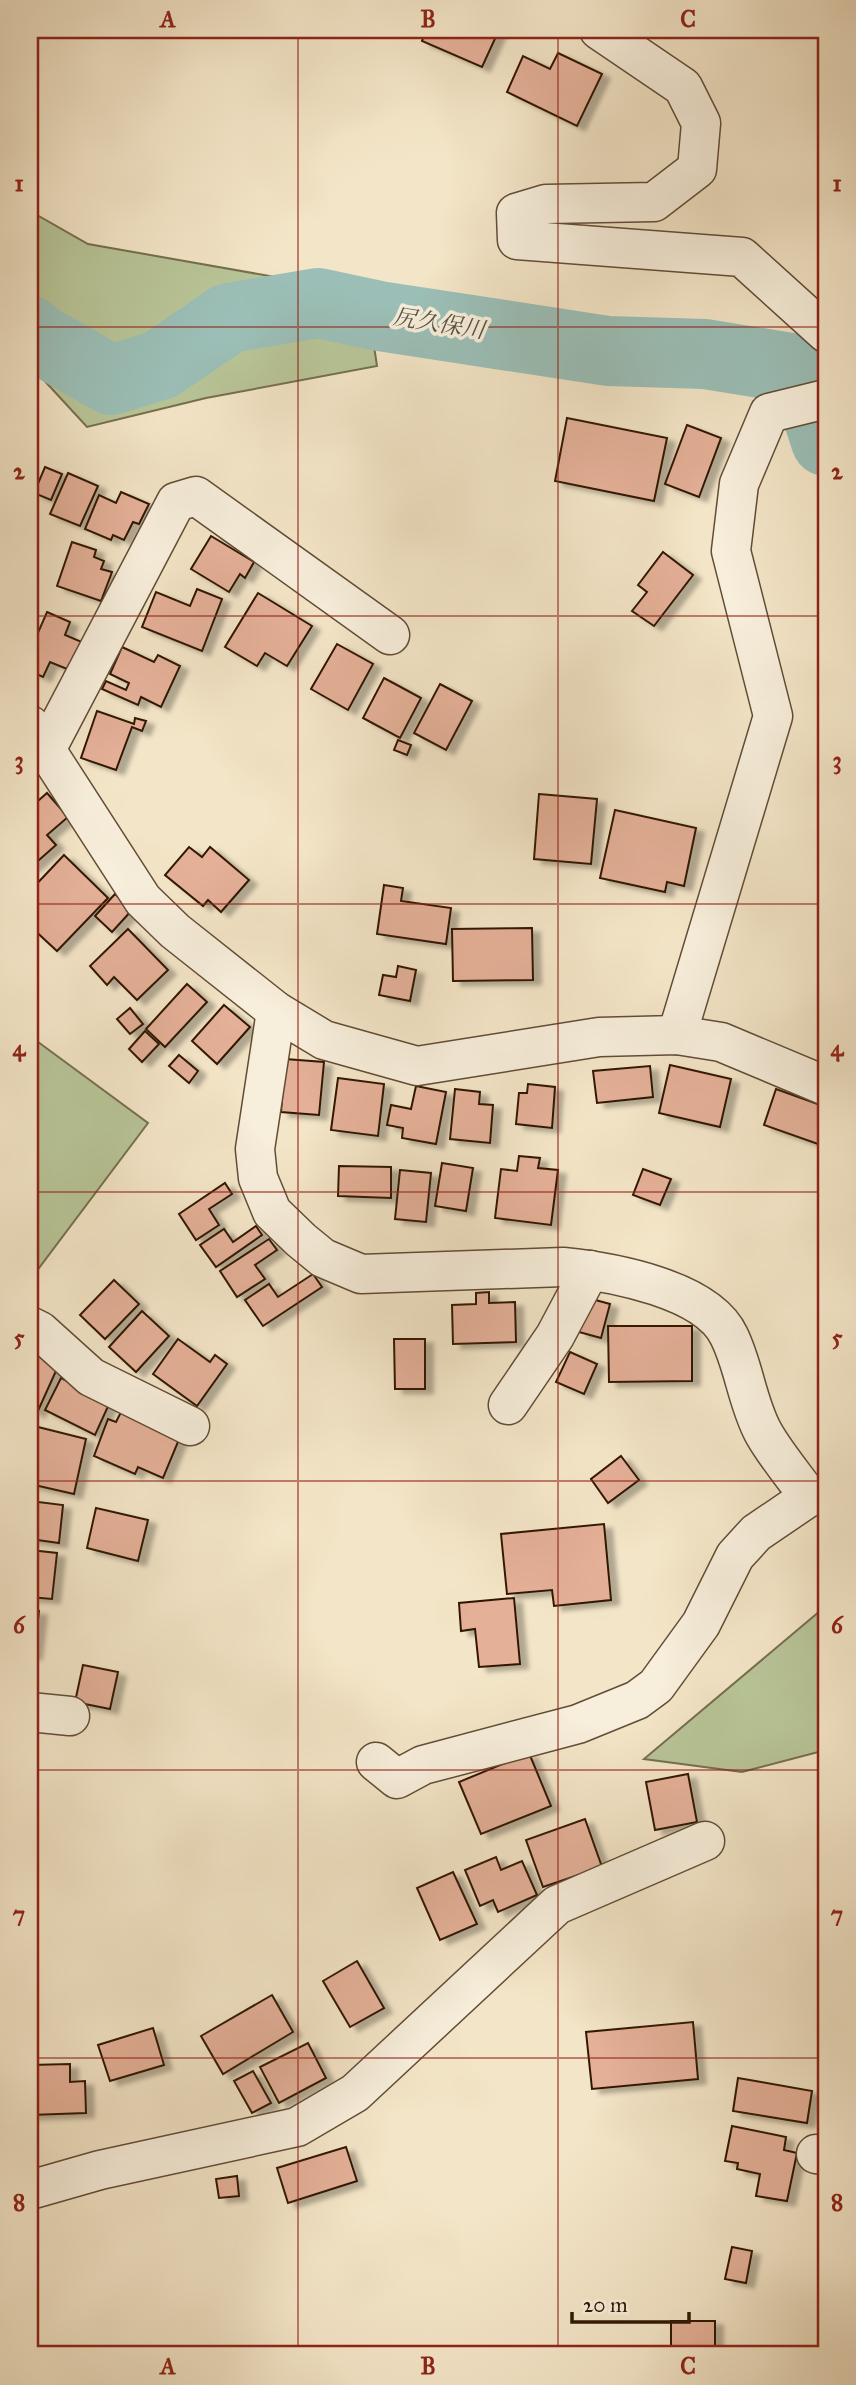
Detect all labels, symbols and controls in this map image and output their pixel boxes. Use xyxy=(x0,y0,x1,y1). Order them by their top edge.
text: A xyxy=(158,5,176,33)
text: B xyxy=(420,5,436,33)
text: C xyxy=(680,5,696,33)
text: 1 xyxy=(14,169,24,197)
text: 1 xyxy=(832,169,842,197)
water label: 尻久保川 xyxy=(391,302,490,344)
text: 2 xyxy=(13,457,25,485)
text: 2 xyxy=(831,457,843,485)
text: 3 xyxy=(14,746,24,775)
text: 3 xyxy=(832,746,842,775)
text: 4 xyxy=(13,1034,27,1062)
text: 4 xyxy=(831,1034,845,1062)
text: 5 xyxy=(14,1323,25,1351)
text: 5 xyxy=(832,1323,843,1351)
text: 6 xyxy=(13,1611,26,1639)
text: 6 xyxy=(831,1611,844,1639)
text: 7 xyxy=(13,1900,25,1928)
text: 7 xyxy=(831,1900,843,1928)
text: 8 xyxy=(13,2188,25,2216)
text: 8 xyxy=(831,2188,843,2216)
scale bar xyxy=(572,2280,690,2324)
text: 20 m xyxy=(583,2292,628,2318)
text: A xyxy=(158,2352,176,2380)
text: B xyxy=(420,2352,436,2380)
text: C xyxy=(680,2352,696,2380)

